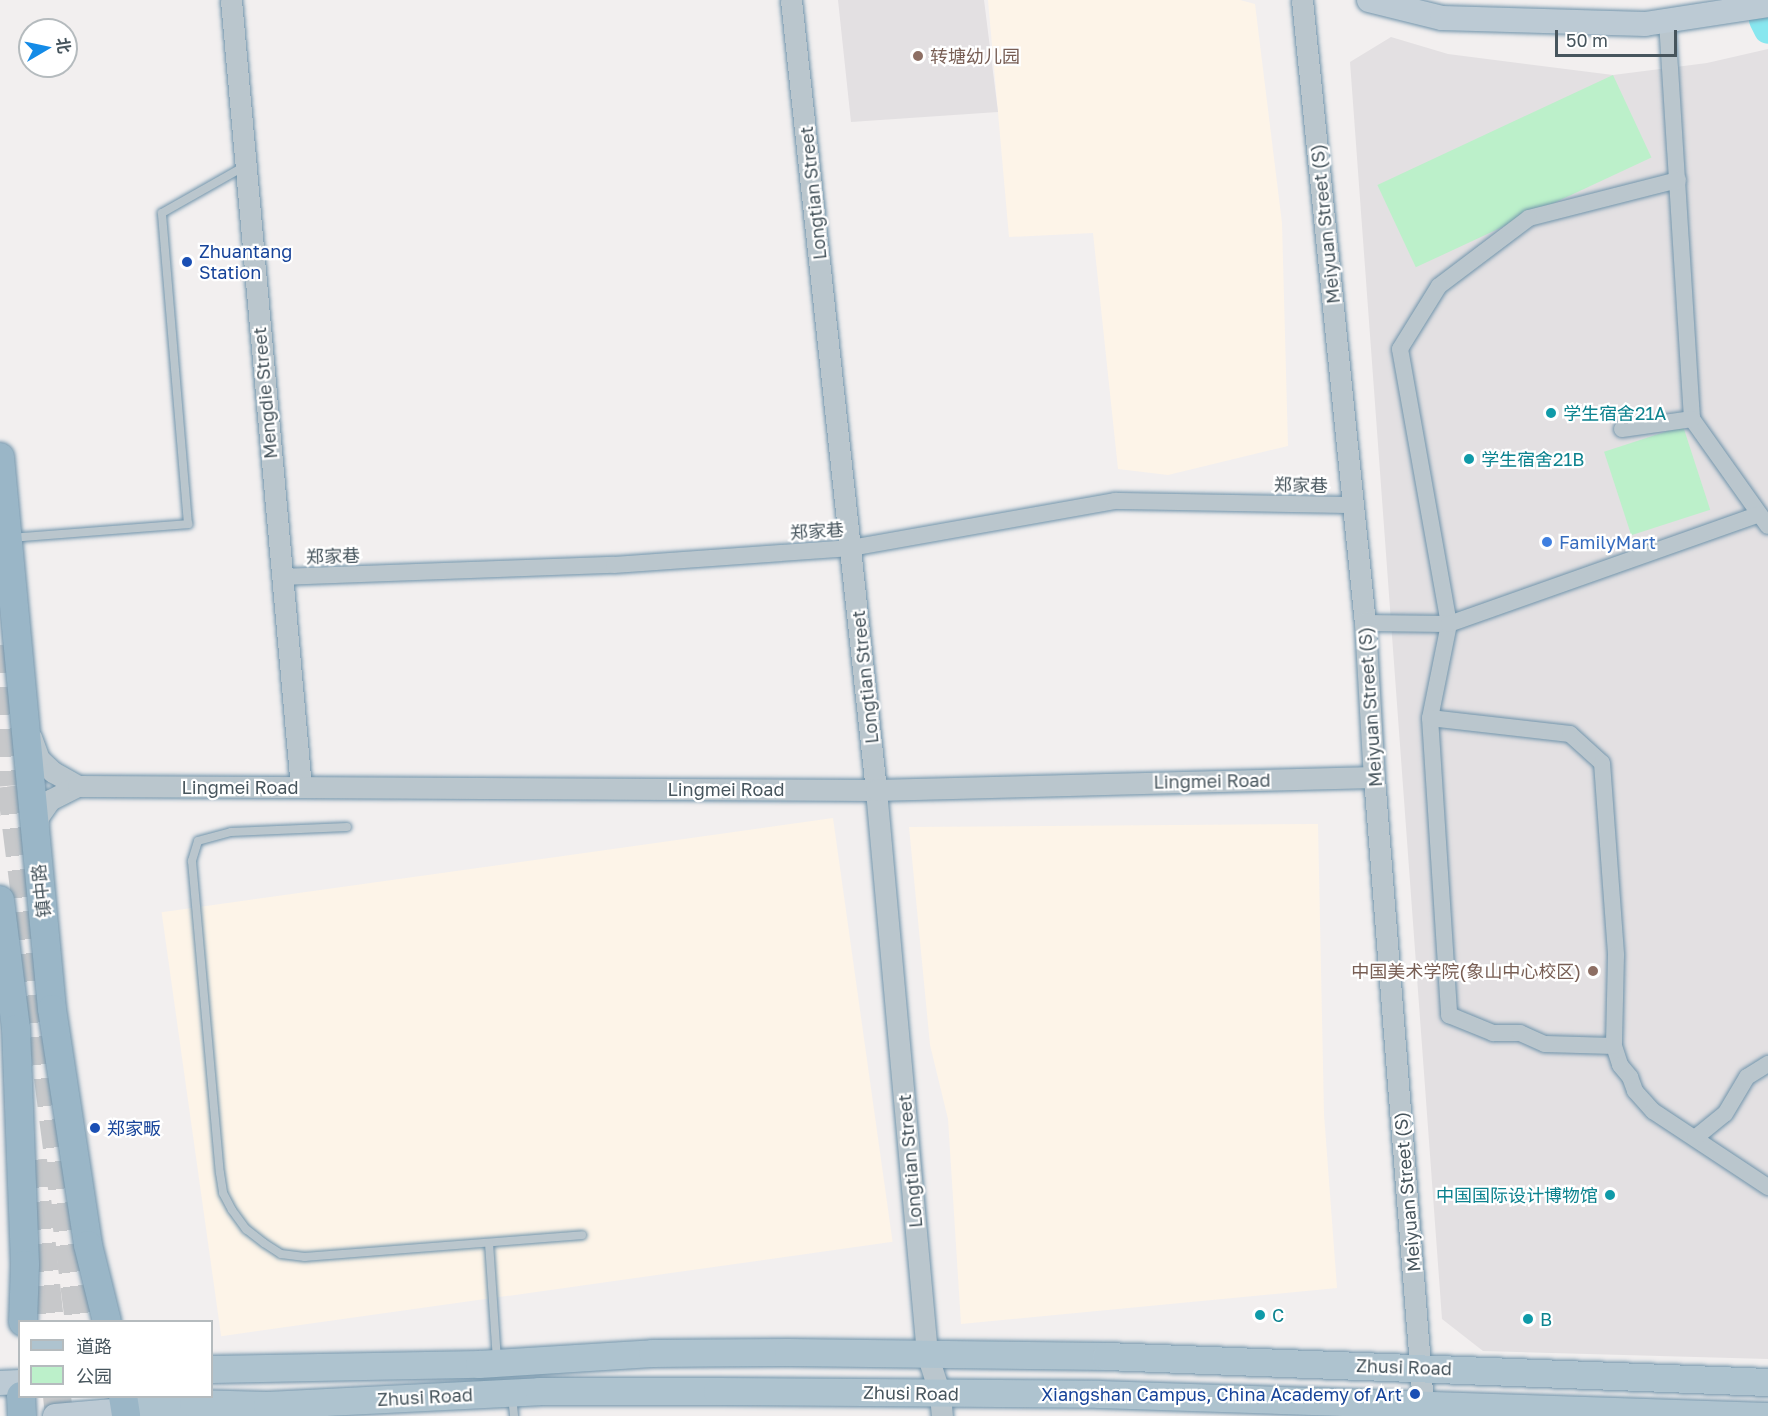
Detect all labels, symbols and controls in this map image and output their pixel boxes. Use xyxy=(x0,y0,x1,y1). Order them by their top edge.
north arrow xyxy=(18,18,78,78)
scale bar xyxy=(1558,18,1680,56)
text: 50 m xyxy=(1566,29,1608,51)
text: 北 xyxy=(53,36,75,55)
place label: 转塘幼儿园 xyxy=(930,45,1020,67)
marker: 转塘幼儿园 xyxy=(911,49,925,63)
street label: Longtian Street xyxy=(795,125,831,261)
street label: Meiyuan Street (S) xyxy=(1306,143,1344,305)
place label: Zhuantang Station xyxy=(199,241,292,284)
marker: Zhuantang Station xyxy=(180,255,194,269)
street label: Mengdie Street xyxy=(248,326,282,460)
place label: 学生宿舍21A xyxy=(1563,402,1666,424)
marker: 学生宿舍21A xyxy=(1544,406,1558,420)
place label: 学生宿舍21B xyxy=(1481,448,1584,470)
marker: 学生宿舍21B xyxy=(1462,452,1476,466)
street label: 郑家巷 xyxy=(1274,474,1328,496)
street label: 郑家巷 xyxy=(789,518,845,544)
place label: FamilyMart xyxy=(1559,531,1656,553)
marker: FamilyMart xyxy=(1540,535,1554,549)
street label: 郑家巷 xyxy=(306,544,360,568)
street label: Longtian Street xyxy=(847,609,883,745)
street label: Meiyuan Street (S) xyxy=(1354,626,1386,788)
street label: Lingmei Road xyxy=(1153,769,1271,793)
street label: Lingmei Road xyxy=(181,776,299,798)
street label: Lingmei Road xyxy=(667,778,785,800)
street label: 镇中路 xyxy=(27,863,55,919)
place label: 中国美术学院(象山中心校区) xyxy=(1351,960,1581,982)
marker: 中国美术学院(象山中心校区) xyxy=(1586,964,1600,978)
street label: Longtian Street xyxy=(893,1093,927,1229)
street label: Meiyuan Street (S) xyxy=(1389,1111,1425,1273)
place label: 郑家畈 xyxy=(107,1117,161,1139)
marker: 郑家畈 xyxy=(88,1121,102,1135)
place label: 中国国际设计博物馆 xyxy=(1436,1184,1598,1206)
marker: 中国国际设计博物馆 xyxy=(1603,1188,1617,1202)
place label: C xyxy=(1272,1304,1284,1326)
marker: C xyxy=(1253,1308,1267,1322)
place label: B xyxy=(1540,1308,1552,1330)
marker: B xyxy=(1521,1312,1535,1326)
legend xyxy=(18,1320,213,1398)
text: 道路 xyxy=(76,1335,112,1357)
street label: Zhusi Road xyxy=(1356,1355,1452,1379)
text: 公园 xyxy=(76,1365,112,1387)
street label: Zhusi Road xyxy=(863,1381,959,1405)
place label: Xiangshan Campus, China Academy of Art xyxy=(1041,1383,1402,1405)
street label: Zhusi Road xyxy=(377,1384,473,1410)
marker: Xiangshan Campus, China Academy of Art xyxy=(1406,1385,1424,1403)

